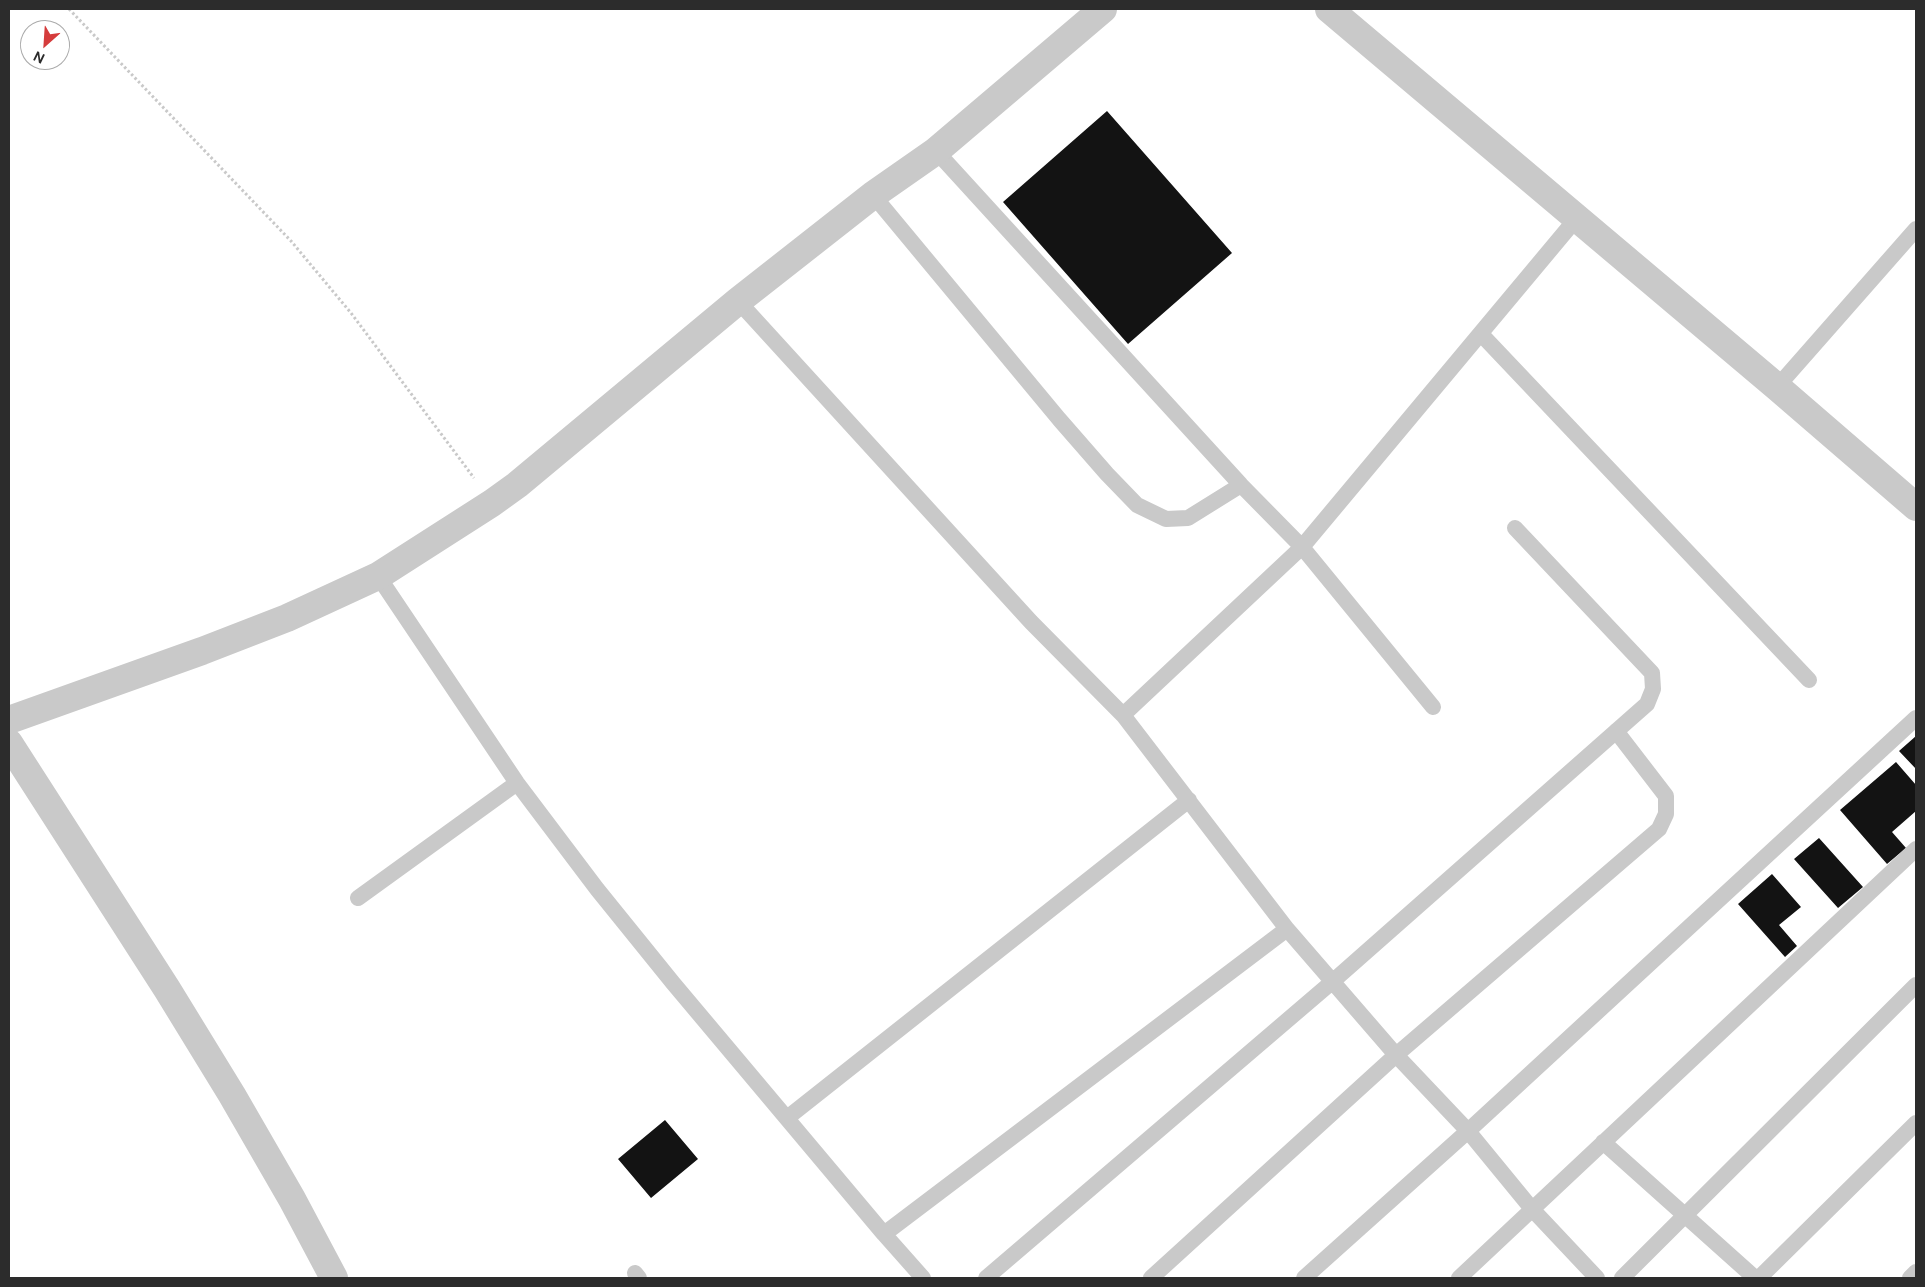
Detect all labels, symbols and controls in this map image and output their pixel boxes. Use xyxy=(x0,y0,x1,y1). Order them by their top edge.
north arrow xyxy=(20,20,70,70)
text: N xyxy=(30,47,47,68)

